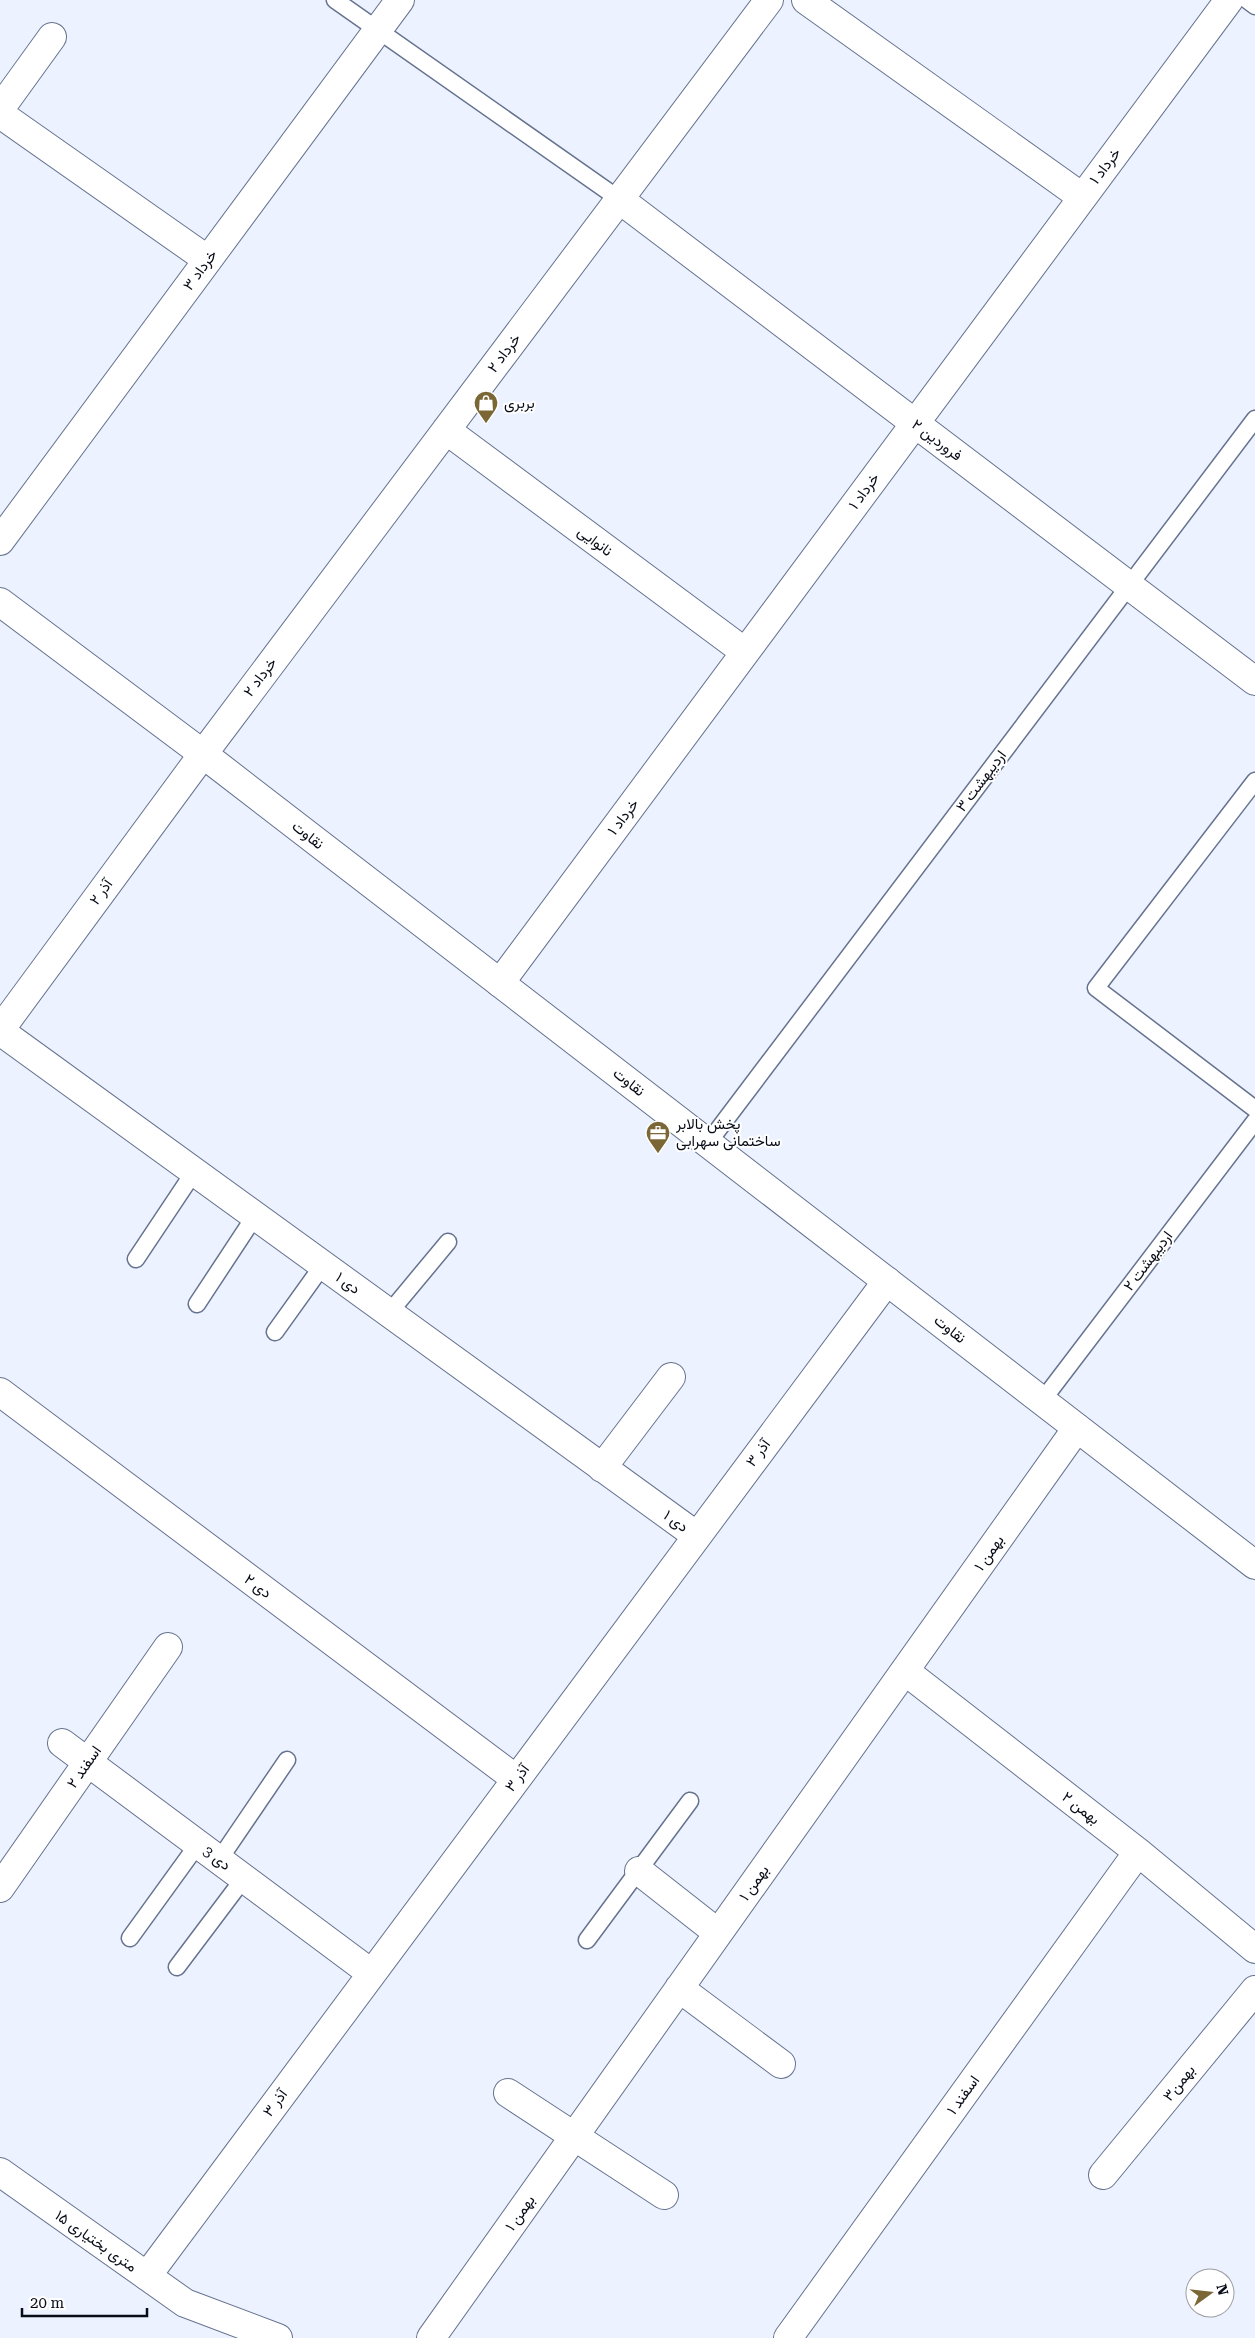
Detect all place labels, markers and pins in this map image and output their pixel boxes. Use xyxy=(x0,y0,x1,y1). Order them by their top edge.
shop icon: بربری xyxy=(473,390,499,424)
place label: بربری xyxy=(504,394,535,413)
place label: پخش بالابر ساختمانی سهرابی xyxy=(675,1115,781,1151)
office icon: پخش بالابر ساختمانی سهرابی xyxy=(645,1120,671,1154)

